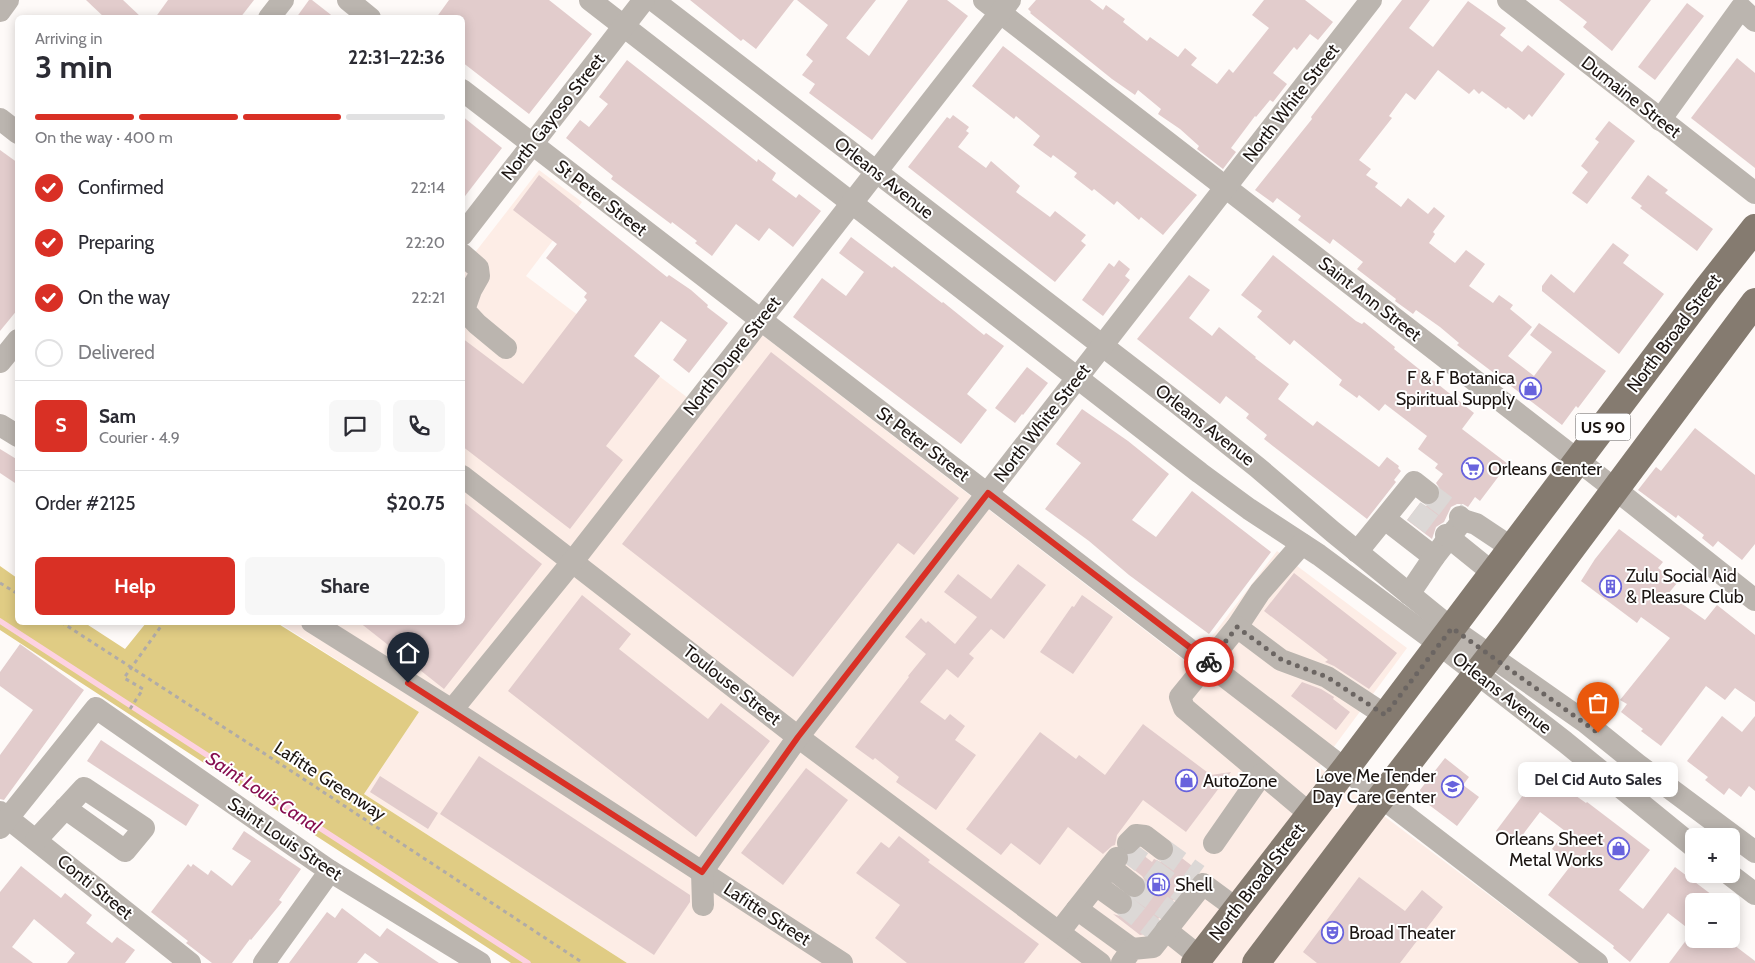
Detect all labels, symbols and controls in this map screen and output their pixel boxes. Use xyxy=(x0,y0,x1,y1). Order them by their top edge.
text: Arriving in xyxy=(35,29,102,48)
street label: North White Street xyxy=(1238,39,1344,167)
text: 22:31–22:36 xyxy=(348,46,445,69)
text: 3 min xyxy=(35,47,113,86)
street label: North Gayoso Street xyxy=(497,49,609,185)
street label: Dumaine Street xyxy=(1577,51,1685,143)
text: On the way · 400 m xyxy=(35,128,173,147)
street label: Orleans Avenue xyxy=(830,132,938,224)
street label: St Peter Street xyxy=(551,155,651,241)
icon: check xyxy=(35,174,63,202)
text: Confirmed xyxy=(78,176,164,199)
text: 22:14 xyxy=(410,178,445,197)
icon: check xyxy=(35,229,63,257)
text: Preparing xyxy=(78,231,154,254)
text: 22:20 xyxy=(405,233,445,252)
street label: Saint Ann Street xyxy=(1314,252,1426,346)
street label: North Broad Street xyxy=(1622,269,1726,397)
icon: check xyxy=(35,284,63,312)
text: On the way xyxy=(78,286,170,309)
text: 22:21 xyxy=(411,288,445,307)
street label: North Dupre Street xyxy=(679,292,785,420)
text: Delivered xyxy=(78,341,155,364)
street label: North White Street xyxy=(989,359,1095,487)
place label: F & F Botanica Spiritual Supply xyxy=(1396,367,1515,410)
shop icon: F & F Botanica Spiritual Supply xyxy=(1519,376,1543,400)
street label: Orleans Avenue xyxy=(1151,379,1259,471)
button: chat xyxy=(329,400,381,452)
button: phone xyxy=(393,400,445,452)
street label: St Peter Street xyxy=(872,402,974,486)
text: Sam xyxy=(99,405,136,428)
text: S xyxy=(55,414,67,437)
road number: US 90 xyxy=(1576,414,1630,441)
text: Courier · 4.9 xyxy=(99,428,180,447)
supermarket icon: Orleans Center xyxy=(1460,457,1484,481)
place label: Orleans Center xyxy=(1488,458,1602,480)
text: Order #2125 xyxy=(35,492,136,515)
text: $20.75 xyxy=(387,492,445,515)
button: Help xyxy=(35,557,235,615)
button: Share xyxy=(245,557,445,615)
place label: Zulu Social Aid & Pleasure Club xyxy=(1626,565,1744,608)
building icon: Zulu Social Aid & Pleasure Club xyxy=(1598,574,1622,598)
pin xyxy=(387,632,429,683)
courier xyxy=(1184,637,1234,687)
icon: home xyxy=(394,639,422,667)
street label: Toulouse Street xyxy=(679,640,785,730)
street label: Orleans Avenue xyxy=(1448,647,1556,739)
icon: bike xyxy=(1195,648,1223,676)
pin xyxy=(1577,682,1619,733)
icon: bag xyxy=(1584,689,1612,717)
street label: Lafitte Greenway xyxy=(270,737,390,825)
water label: Saint Louis Canal xyxy=(202,747,326,838)
callout: Del Cid Auto Sales xyxy=(1518,763,1678,798)
place label: Love Me Tender Day Care Center xyxy=(1312,765,1436,808)
shop icon: AutoZone xyxy=(1175,769,1199,793)
place label: AutoZone xyxy=(1203,770,1277,792)
text: Del Cid Auto Sales xyxy=(1534,770,1662,789)
school or university icon: Love Me Tender Day Care Center xyxy=(1440,774,1464,798)
street label: Saint Louis Street xyxy=(224,793,346,885)
street label: North Broad Street xyxy=(1204,819,1310,945)
place label: Orleans Sheet Metal Works xyxy=(1495,828,1603,871)
map controls xyxy=(1685,828,1740,948)
button: + xyxy=(1685,828,1740,883)
shop icon: Orleans Sheet Metal Works xyxy=(1607,837,1631,861)
street label: Conti Street xyxy=(53,850,137,924)
fuel station icon: Shell xyxy=(1147,873,1171,897)
place label: Shell xyxy=(1175,874,1214,896)
street label: Lafitte Street xyxy=(720,878,814,950)
button: − xyxy=(1685,893,1740,948)
theatre icon: Broad Theater xyxy=(1321,921,1345,945)
place label: Broad Theater xyxy=(1349,922,1456,944)

